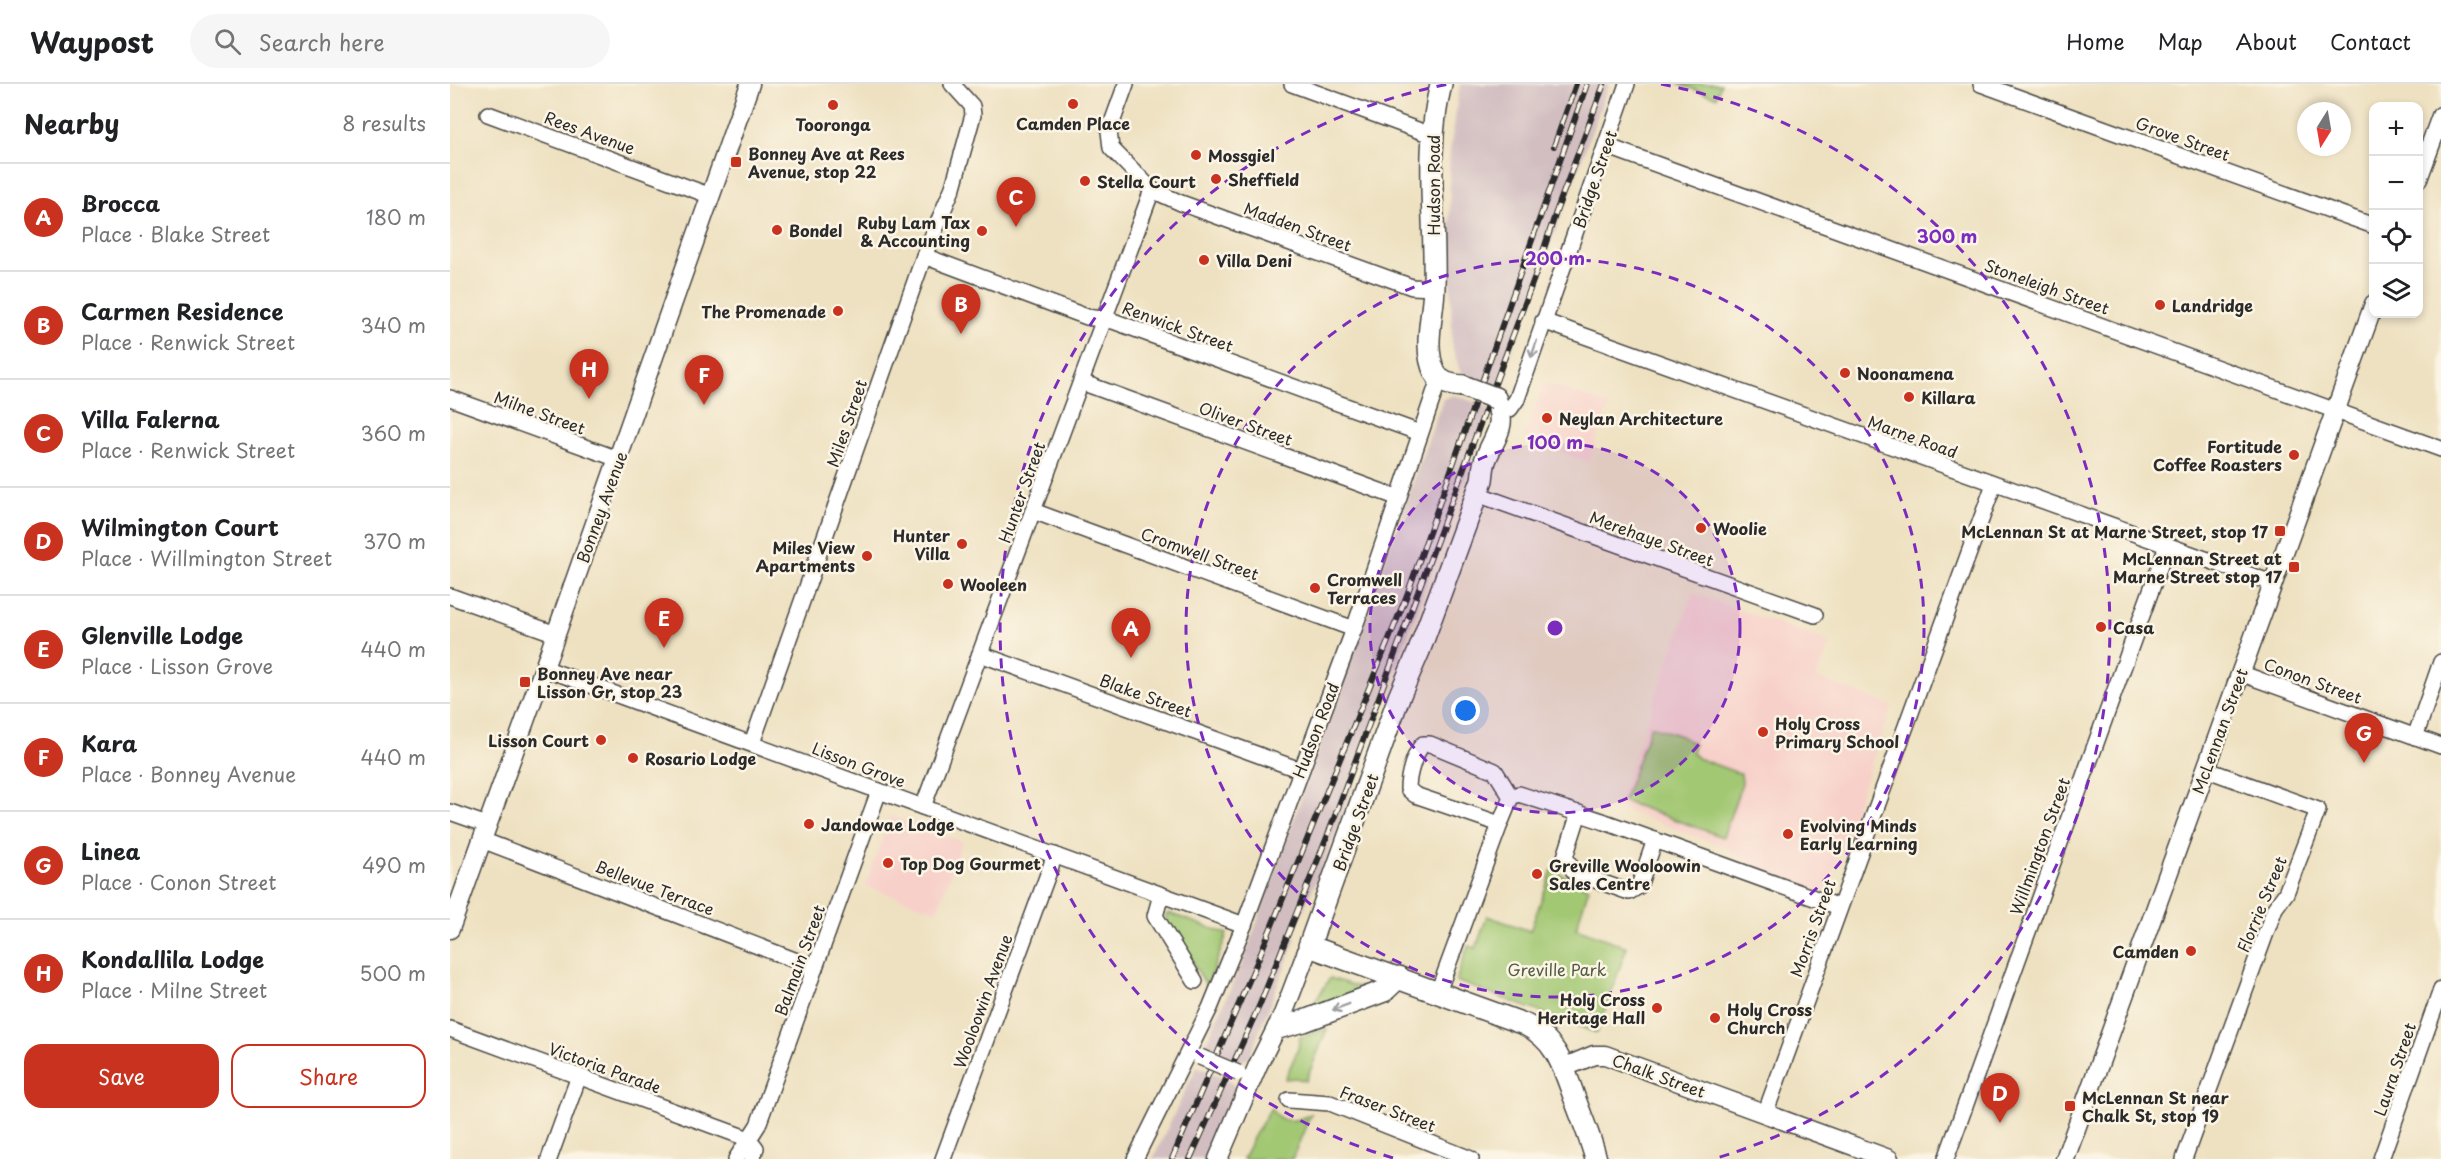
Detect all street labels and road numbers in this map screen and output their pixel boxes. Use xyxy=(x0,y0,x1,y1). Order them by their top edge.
street label: Rees Avenue xyxy=(541,104,639,160)
street label: Grove Street xyxy=(2133,110,2234,166)
street label: Bridge Street xyxy=(1566,126,1622,231)
street label: Hudson Road xyxy=(1421,135,1445,235)
street label: Madden Street xyxy=(1241,195,1356,257)
street label: Stoneleigh Street xyxy=(1981,252,2113,320)
street label: Renwick Street xyxy=(1119,295,1237,357)
street label: Miles Street xyxy=(820,376,872,470)
street label: Milne Street xyxy=(491,384,589,440)
street label: Oliver Street xyxy=(1196,395,1297,451)
street label: Marne Road xyxy=(1865,409,1961,463)
street label: Hunter Street xyxy=(992,438,1051,546)
street label: Bonney Avenue xyxy=(570,448,632,566)
street label: Merehaye Street xyxy=(1587,504,1718,572)
street label: Cromwell Street xyxy=(1138,521,1263,586)
street label: Conon Street xyxy=(2261,651,2366,709)
street label: McLennan Street xyxy=(2185,664,2253,797)
street label: Blake Street xyxy=(1097,667,1196,723)
street label: Hudson Road xyxy=(1286,679,1344,781)
street label: Lisson Grove xyxy=(809,735,909,793)
street label: Bridge Street xyxy=(1326,769,1384,874)
street label: Willmington Street xyxy=(2003,773,2075,918)
street label: Florrie Street xyxy=(2230,852,2292,956)
street label: Bellevue Terrace xyxy=(592,853,718,921)
street label: Morris Street xyxy=(1783,875,1841,980)
street label: Balmain Street xyxy=(768,901,830,1019)
street label: Wooloowin Avenue xyxy=(947,930,1017,1071)
street label: Laura Street xyxy=(2367,1019,2421,1119)
street label: Victoria Parade xyxy=(546,1036,664,1098)
street label: Chalk Street xyxy=(1609,1047,1709,1103)
street label: Fraser Street xyxy=(1337,1079,1440,1137)

